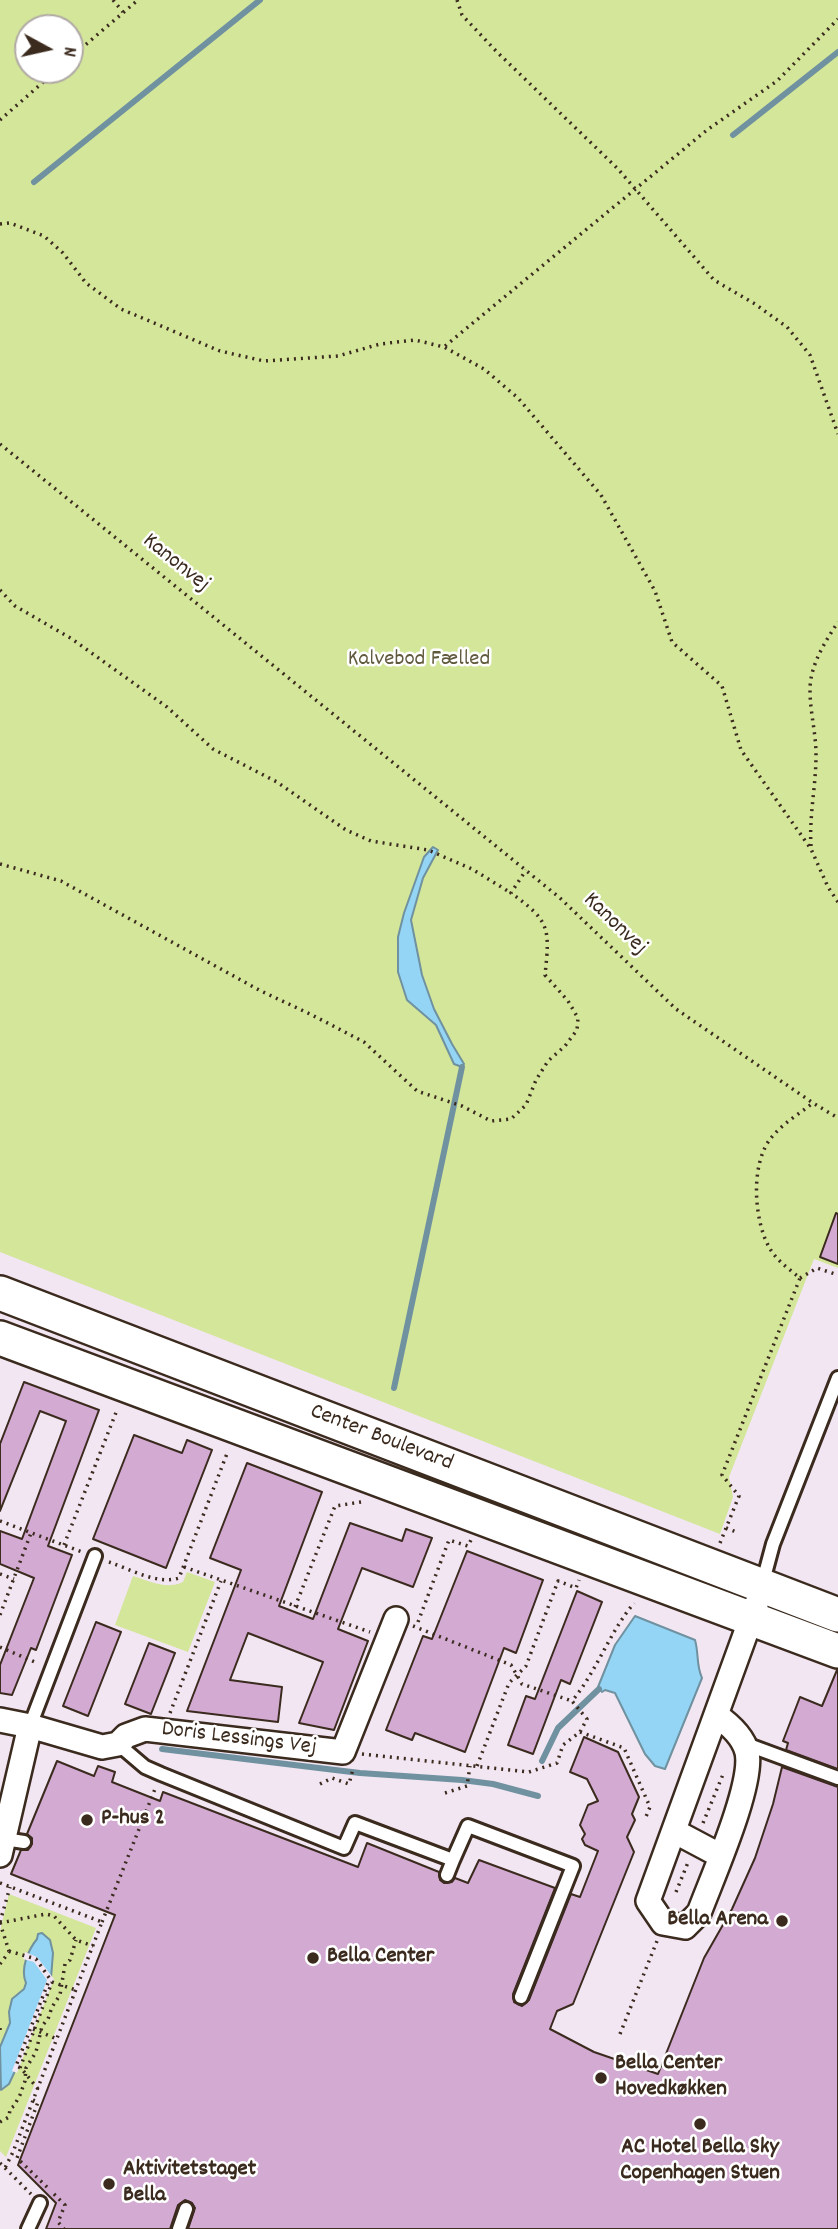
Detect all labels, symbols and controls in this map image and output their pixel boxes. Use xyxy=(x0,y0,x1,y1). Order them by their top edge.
north arrow xyxy=(14,14,84,84)
text: N xyxy=(54,45,82,58)
street label: Kanonvej xyxy=(136,529,214,599)
park label: Kalvebod Fælled xyxy=(348,647,490,675)
street label: Kanonvej xyxy=(576,888,652,962)
street label: Center Boulevard xyxy=(306,1399,456,1479)
street label: Doris Lessings Vej xyxy=(160,1717,318,1763)
place label: P-hus 2 xyxy=(101,1806,165,1834)
marker: P-hus 2 xyxy=(79,1812,95,1828)
place label: Bella Arena xyxy=(667,1907,768,1935)
marker: Bella Arena xyxy=(774,1913,790,1929)
place label: Bella Center xyxy=(327,1944,434,1972)
marker: Bella Center xyxy=(305,1950,321,1966)
place label: Bella Center Hovedkøkken xyxy=(615,2051,727,2105)
marker: Bella Center Hovedkøkken xyxy=(593,2070,609,2086)
marker: AC Hotel Bella Sky Copenhagen Stuen xyxy=(692,2116,708,2132)
place label: AC Hotel Bella Sky Copenhagen Stuen xyxy=(620,2135,780,2189)
place label: Aktivitetstaget Bella xyxy=(123,2157,256,2211)
marker: Aktivitetstaget Bella xyxy=(101,2176,117,2192)

